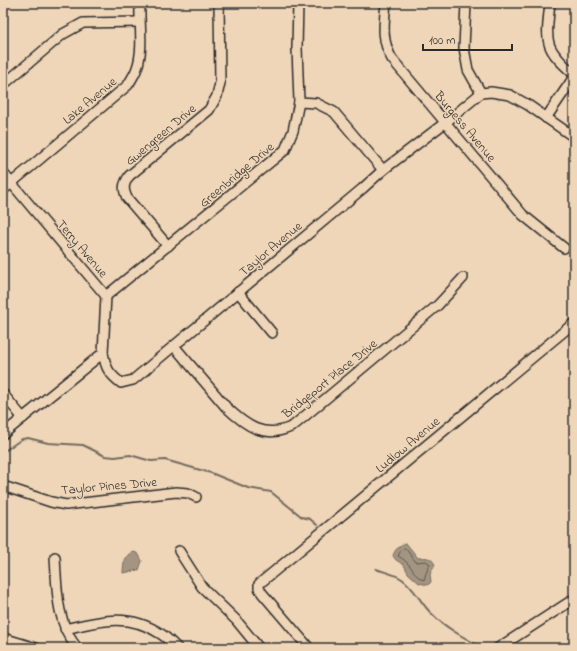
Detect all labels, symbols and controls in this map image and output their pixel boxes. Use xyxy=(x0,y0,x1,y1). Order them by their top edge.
scale bar xyxy=(423,26,512,52)
text: 100 m xyxy=(429,32,456,50)
street label: Lake Avenue xyxy=(59,73,121,129)
street label: Burgess Avenue xyxy=(428,87,500,167)
street label: Gwengreen Drive xyxy=(121,100,201,171)
street label: Greenbridge Drive xyxy=(195,138,279,213)
street label: Terry Avenue xyxy=(51,216,112,283)
street label: Taylor Avenue xyxy=(235,217,307,282)
street label: Bridgeport Place Drive xyxy=(278,335,382,425)
street label: Ludlow Avenue xyxy=(372,412,445,478)
street label: Taylor Pines Drive xyxy=(60,473,158,501)

